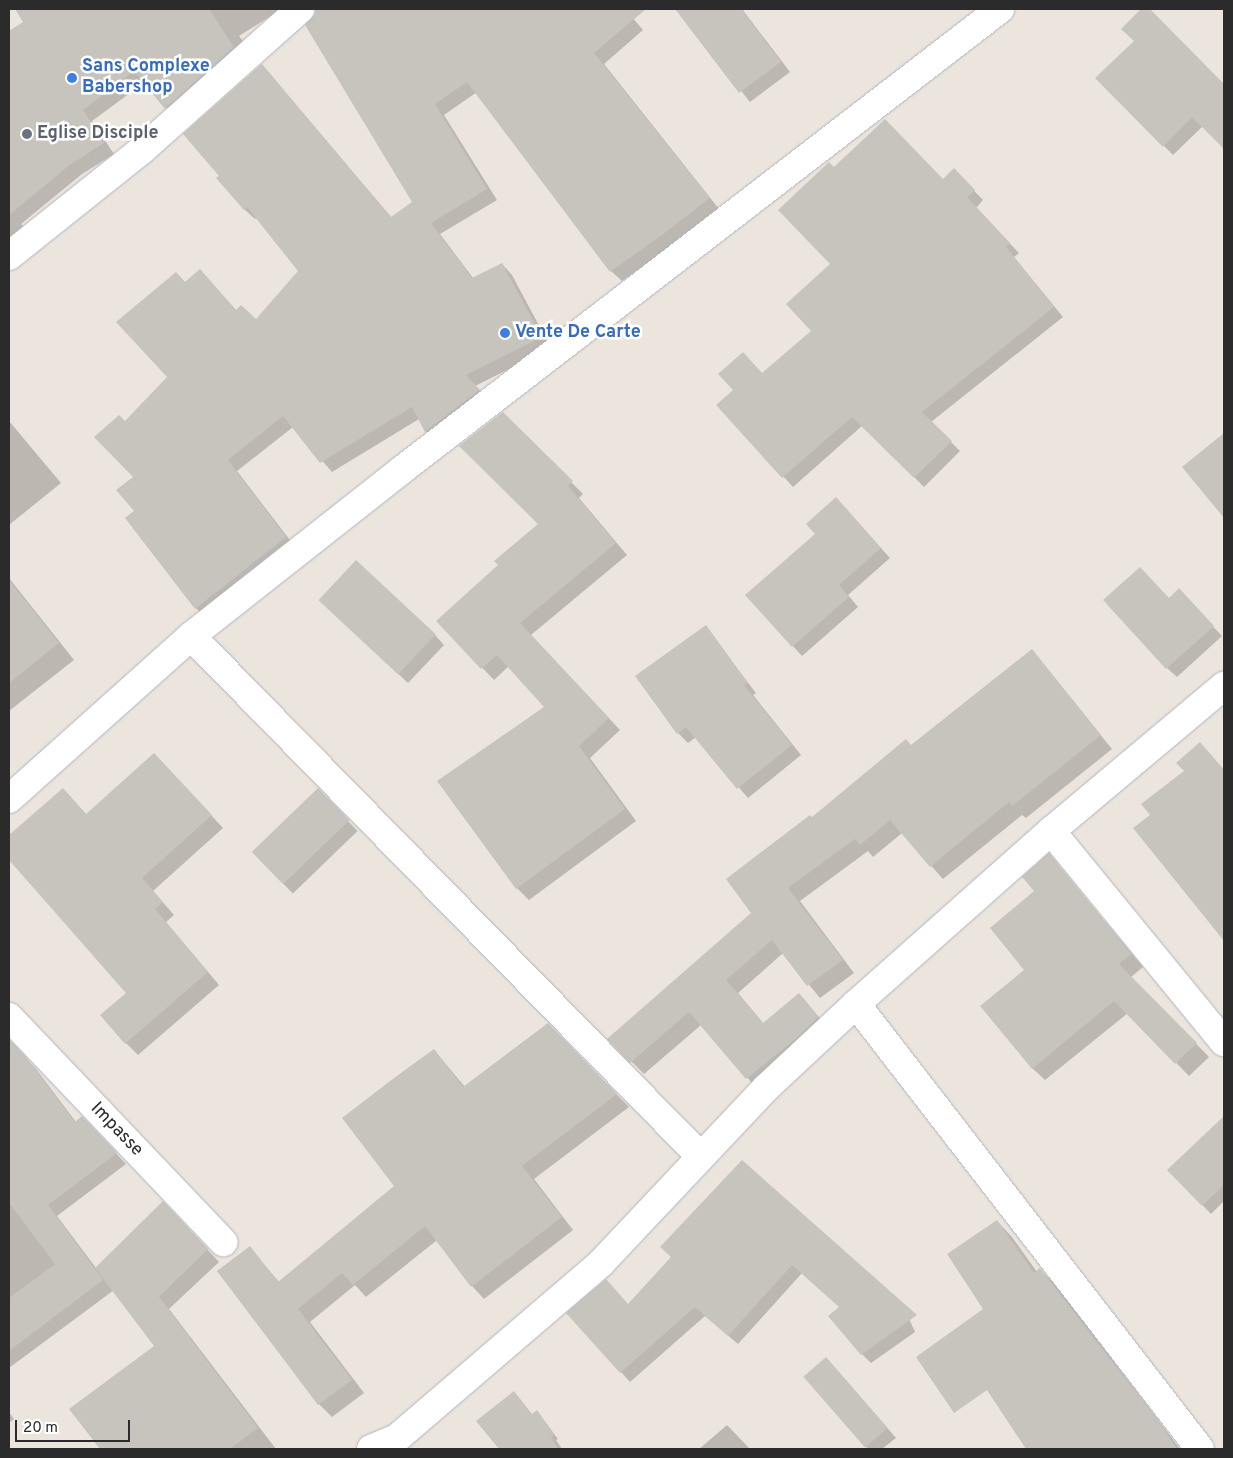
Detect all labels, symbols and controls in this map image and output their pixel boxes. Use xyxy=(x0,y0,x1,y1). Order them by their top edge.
place label: Sans Complexe Babershop xyxy=(82,57,210,100)
marker: Sans Complexe Babershop xyxy=(66,72,78,84)
place label: Eglise Disciple xyxy=(37,123,159,145)
marker: Eglise Disciple xyxy=(21,128,33,140)
place label: Vente De Carte xyxy=(515,322,641,344)
marker: Vente De Carte xyxy=(499,327,511,339)
street label: Impasse xyxy=(85,1098,147,1162)
scale bar xyxy=(18,1410,132,1442)
text: 20 m xyxy=(23,1419,58,1438)

